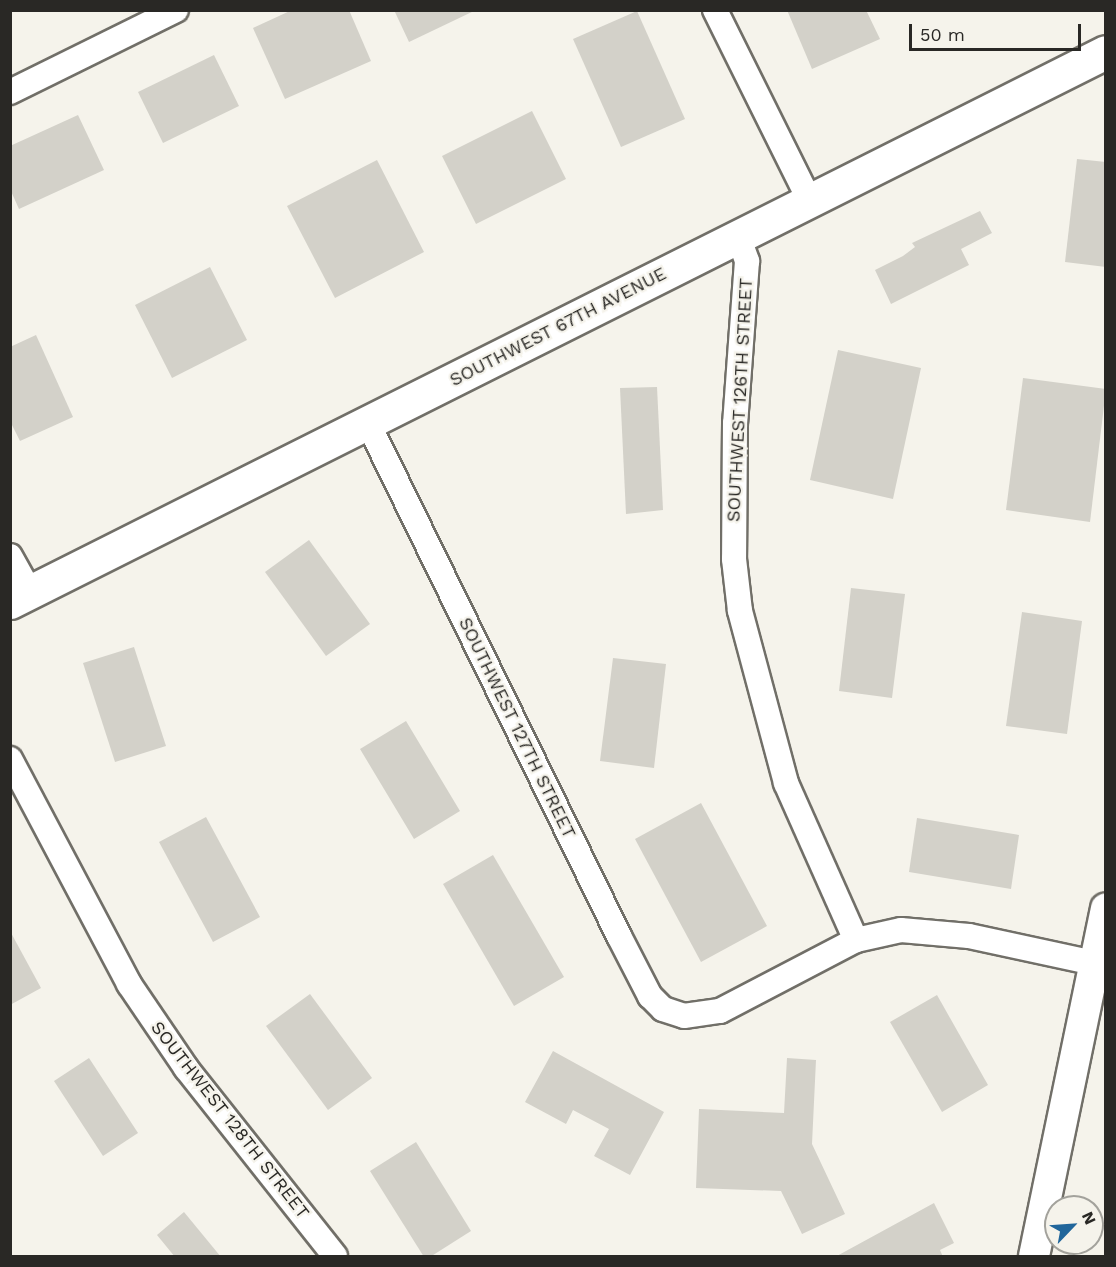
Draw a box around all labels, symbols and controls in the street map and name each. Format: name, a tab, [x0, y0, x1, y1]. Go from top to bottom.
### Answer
scale bar	[912, 12, 1084, 50]
text: 50 m	[920, 24, 965, 45]
street label: SOUTHWEST 67TH AVENUE	[446, 263, 670, 391]
street label: SOUTHWEST 126TH STREET	[723, 277, 757, 523]
street label: SOUTHWEST 127TH STREET	[454, 614, 580, 842]
street label: SOUTHWEST 128TH STREET	[146, 1017, 314, 1223]
north arrow	[1044, 1195, 1104, 1255]
text: N	[1078, 1209, 1100, 1227]

